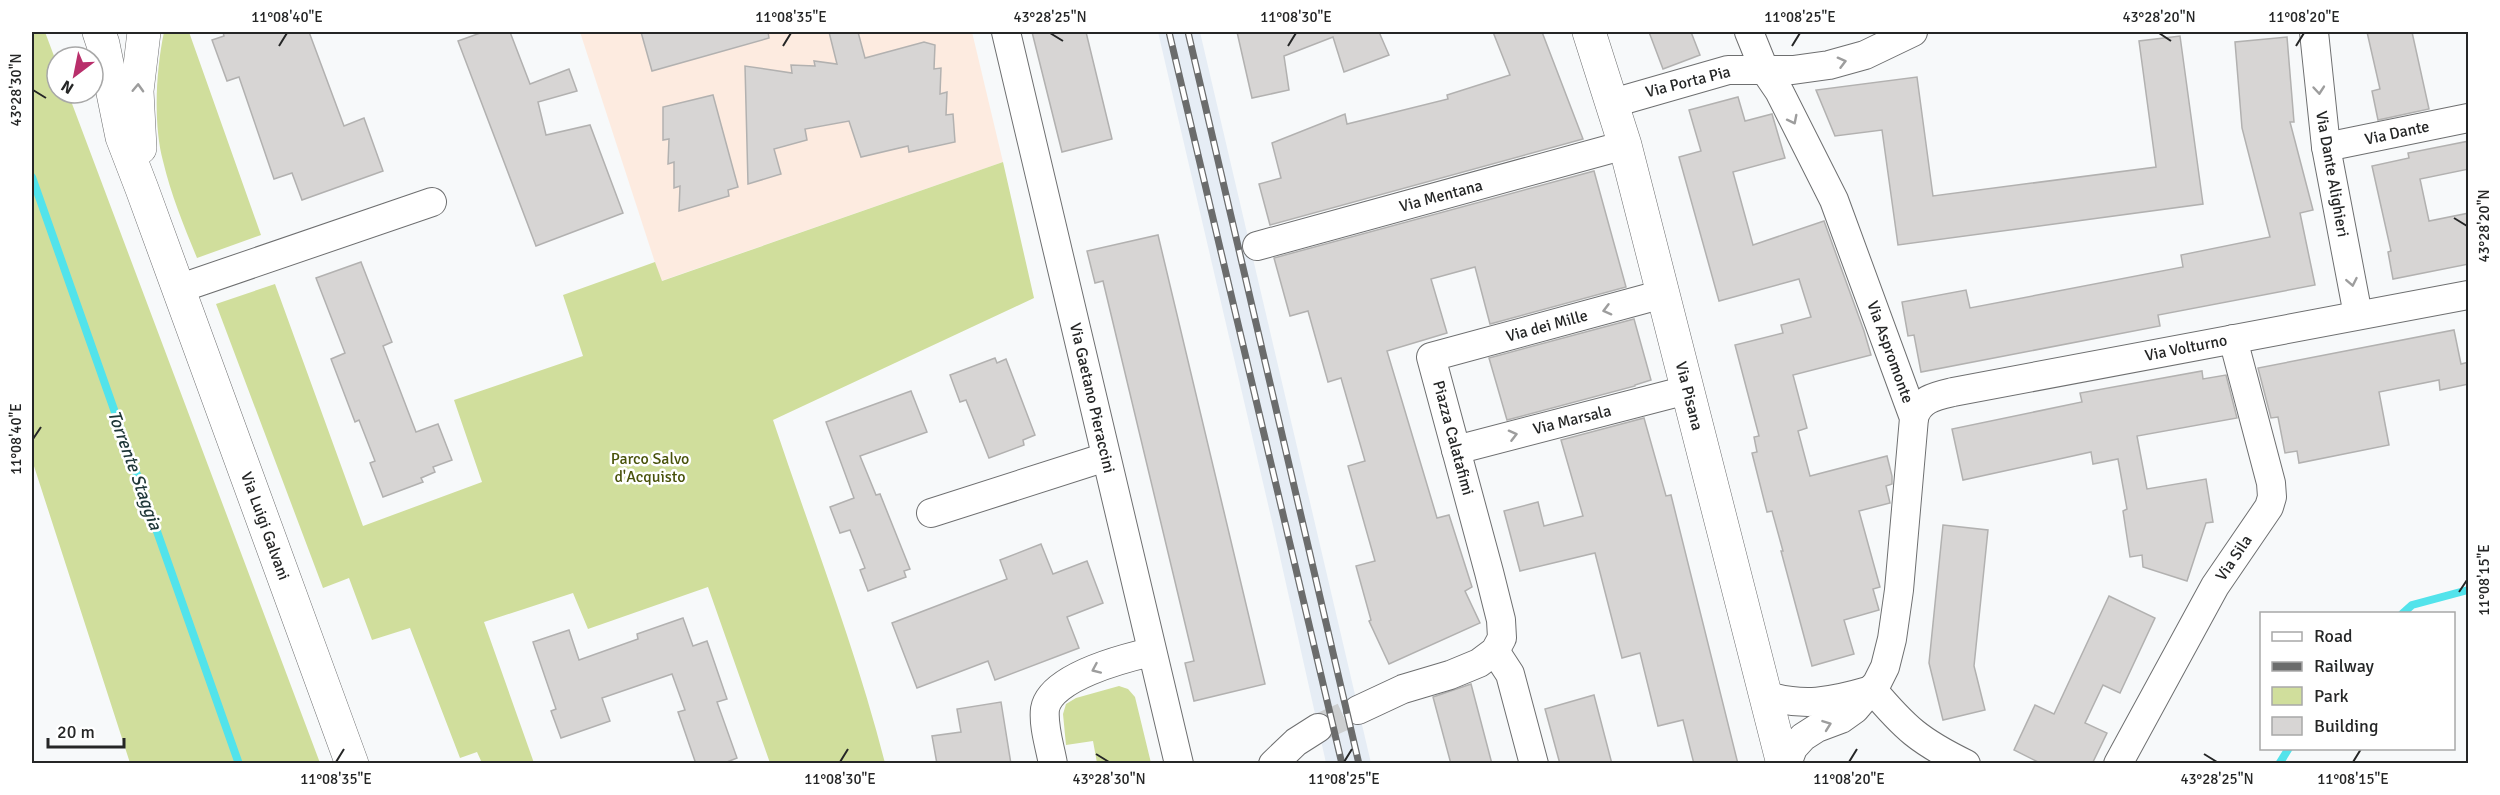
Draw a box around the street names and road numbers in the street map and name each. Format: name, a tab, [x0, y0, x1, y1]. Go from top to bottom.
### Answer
street label: Via Porta Pia	[1643, 62, 1733, 102]
street label: Via Dante Alighieri	[2311, 109, 2353, 239]
street label: Via Dante	[2363, 116, 2431, 150]
street label: Via Mentana	[1397, 175, 1485, 217]
street label: Via Aspromonte	[1862, 298, 1918, 406]
street label: Via dei Mille	[1504, 305, 1590, 347]
street label: Via Gaetano Pieraccini	[1065, 321, 1119, 475]
street label: Via Volturno	[2143, 330, 2229, 366]
street label: Via Pisana	[1671, 359, 1707, 433]
street label: Piazza Calatafimi	[1428, 378, 1478, 498]
street label: Via Marsala	[1531, 401, 1613, 439]
street label: Via Luigi Galvani	[236, 469, 294, 583]
street label: Via Sila	[2211, 531, 2257, 585]

